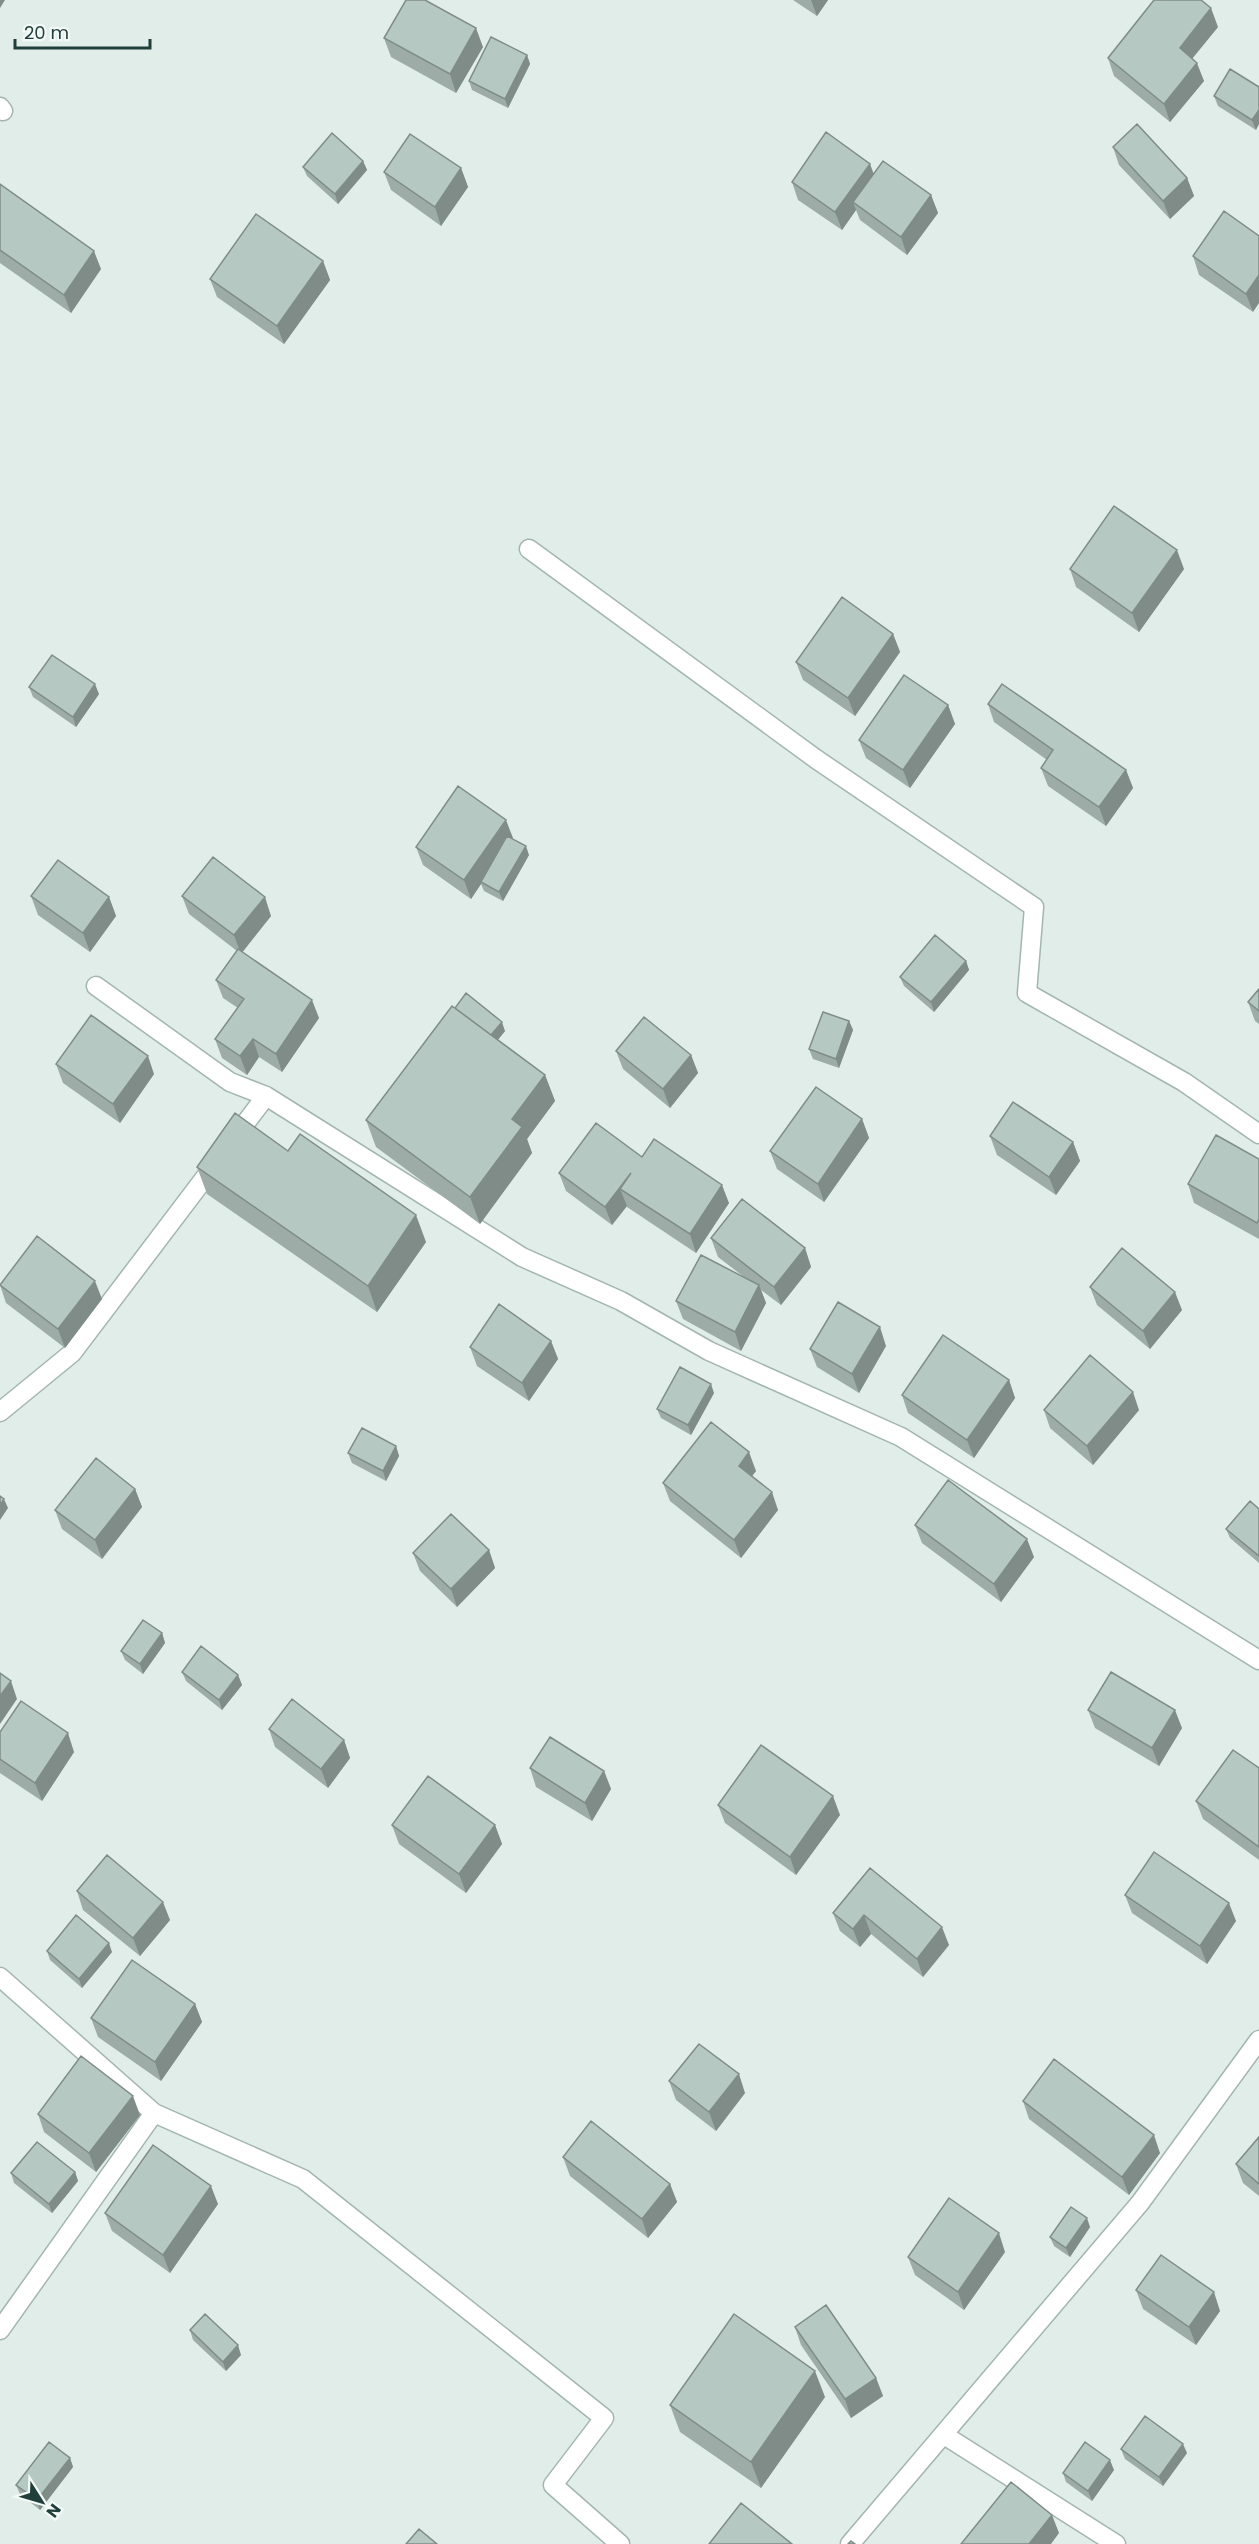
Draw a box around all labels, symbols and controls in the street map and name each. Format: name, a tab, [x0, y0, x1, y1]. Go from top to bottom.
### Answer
scale bar	[15, 12, 150, 50]
text: 20 m	[24, 20, 69, 45]
north arrow	[12, 2472, 72, 2532]
text: N	[41, 2499, 66, 2522]

